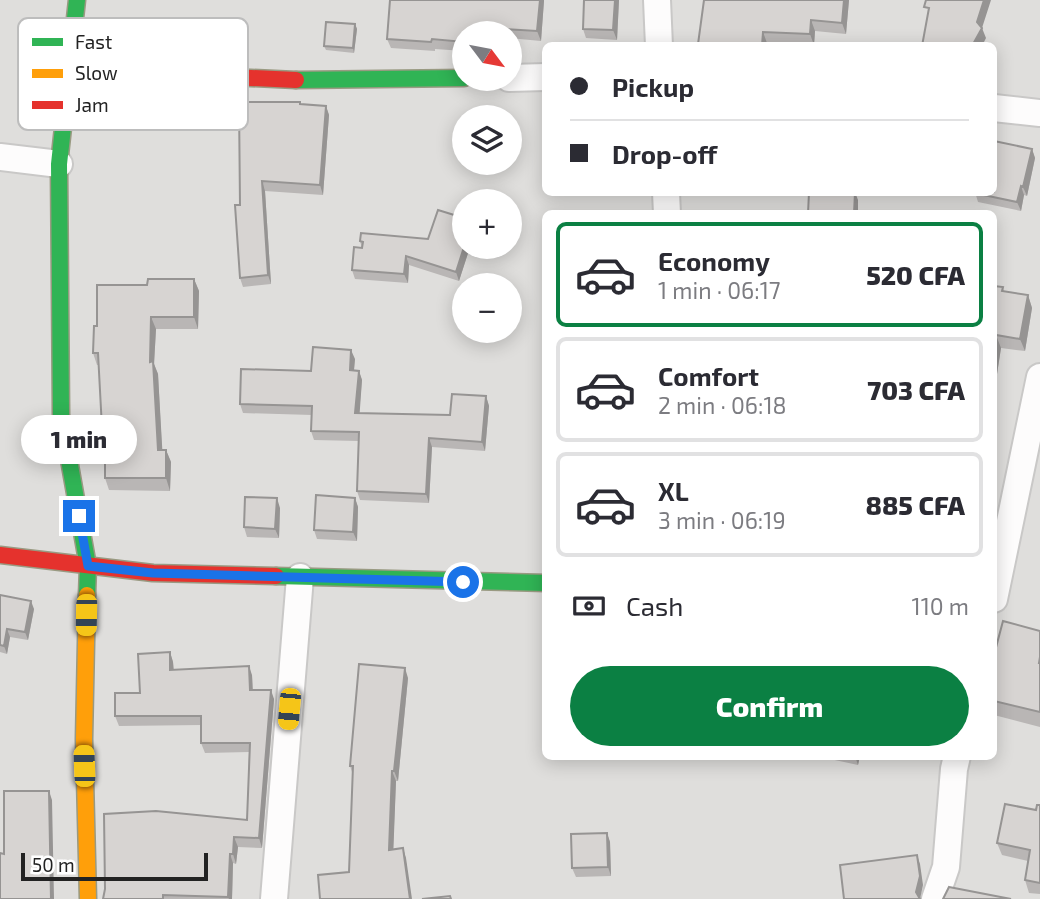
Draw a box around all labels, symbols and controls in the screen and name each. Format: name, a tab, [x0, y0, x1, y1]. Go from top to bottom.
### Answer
legend	[18, 18, 248, 130]
north arrow	[452, 21, 522, 91]
map controls	[452, 21, 522, 343]
text: Fast	[75, 30, 112, 53]
text: Slow	[75, 61, 118, 84]
text: Pickup	[612, 71, 694, 102]
text: Jam	[75, 93, 109, 116]
button: layers	[452, 105, 522, 175]
text: Drop-off	[612, 138, 717, 169]
button: +	[452, 189, 522, 259]
icon: car	[574, 243, 637, 306]
text: Economy	[658, 245, 770, 276]
text: 520 CFA	[866, 259, 965, 290]
button: −	[452, 273, 522, 343]
text: 1 min · 06:17	[658, 276, 781, 304]
icon: car	[574, 358, 637, 421]
text: Comfort	[658, 360, 759, 391]
text: 703 CFA	[867, 374, 965, 405]
text: 2 min · 06:18	[658, 391, 787, 419]
callout: 1 min	[21, 414, 137, 463]
text: 1 min	[51, 425, 107, 453]
icon: car	[574, 473, 637, 536]
text: XL	[658, 475, 689, 506]
text: 885 CFA	[865, 489, 965, 520]
route end	[63, 500, 95, 532]
text: 3 min · 06:19	[658, 506, 786, 534]
route start	[447, 566, 479, 598]
icon: cash	[570, 587, 608, 625]
text: Cash	[626, 590, 683, 621]
text: 110 m	[912, 592, 969, 620]
car	[76, 594, 97, 636]
button: Confirm	[570, 666, 969, 746]
car	[277, 687, 302, 731]
car	[73, 745, 96, 787]
scale bar	[21, 850, 208, 882]
text: 50 m	[32, 853, 75, 876]

